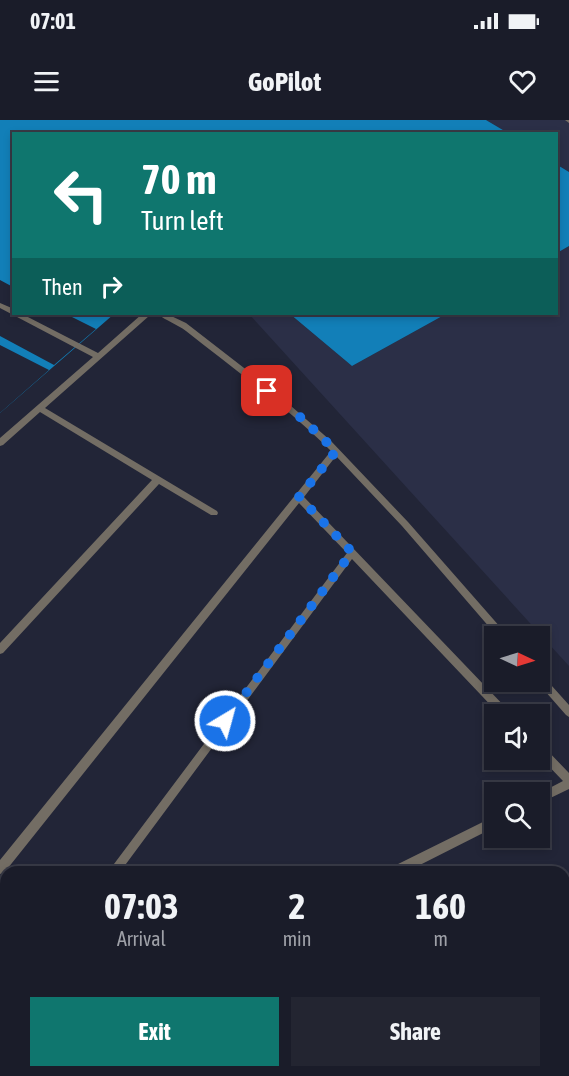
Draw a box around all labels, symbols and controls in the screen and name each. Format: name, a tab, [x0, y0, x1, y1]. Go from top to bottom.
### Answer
text: 07:01	[30, 8, 76, 34]
icon: menu	[30, 65, 63, 98]
icon: heart	[506, 65, 539, 98]
text: GoPilot	[248, 66, 321, 97]
text: 70 m	[141, 155, 216, 203]
icon: left	[42, 156, 120, 234]
text: Turn left	[141, 205, 224, 236]
icon: right	[95, 270, 128, 303]
text: Then	[42, 274, 83, 300]
pin	[241, 365, 292, 416]
icon: arrive	[250, 374, 283, 407]
north arrow	[484, 626, 550, 692]
map controls	[484, 626, 550, 848]
position arrow	[193, 689, 257, 753]
button: sound	[484, 704, 550, 770]
button: search	[484, 782, 550, 848]
text: 07:03	[104, 885, 179, 927]
text: 2	[289, 885, 305, 927]
text: 160	[415, 885, 466, 927]
text: Arrival	[117, 927, 166, 950]
text: min	[283, 927, 311, 950]
text: m	[433, 927, 448, 950]
button: Exit	[30, 997, 279, 1066]
button: Share	[291, 997, 540, 1066]

